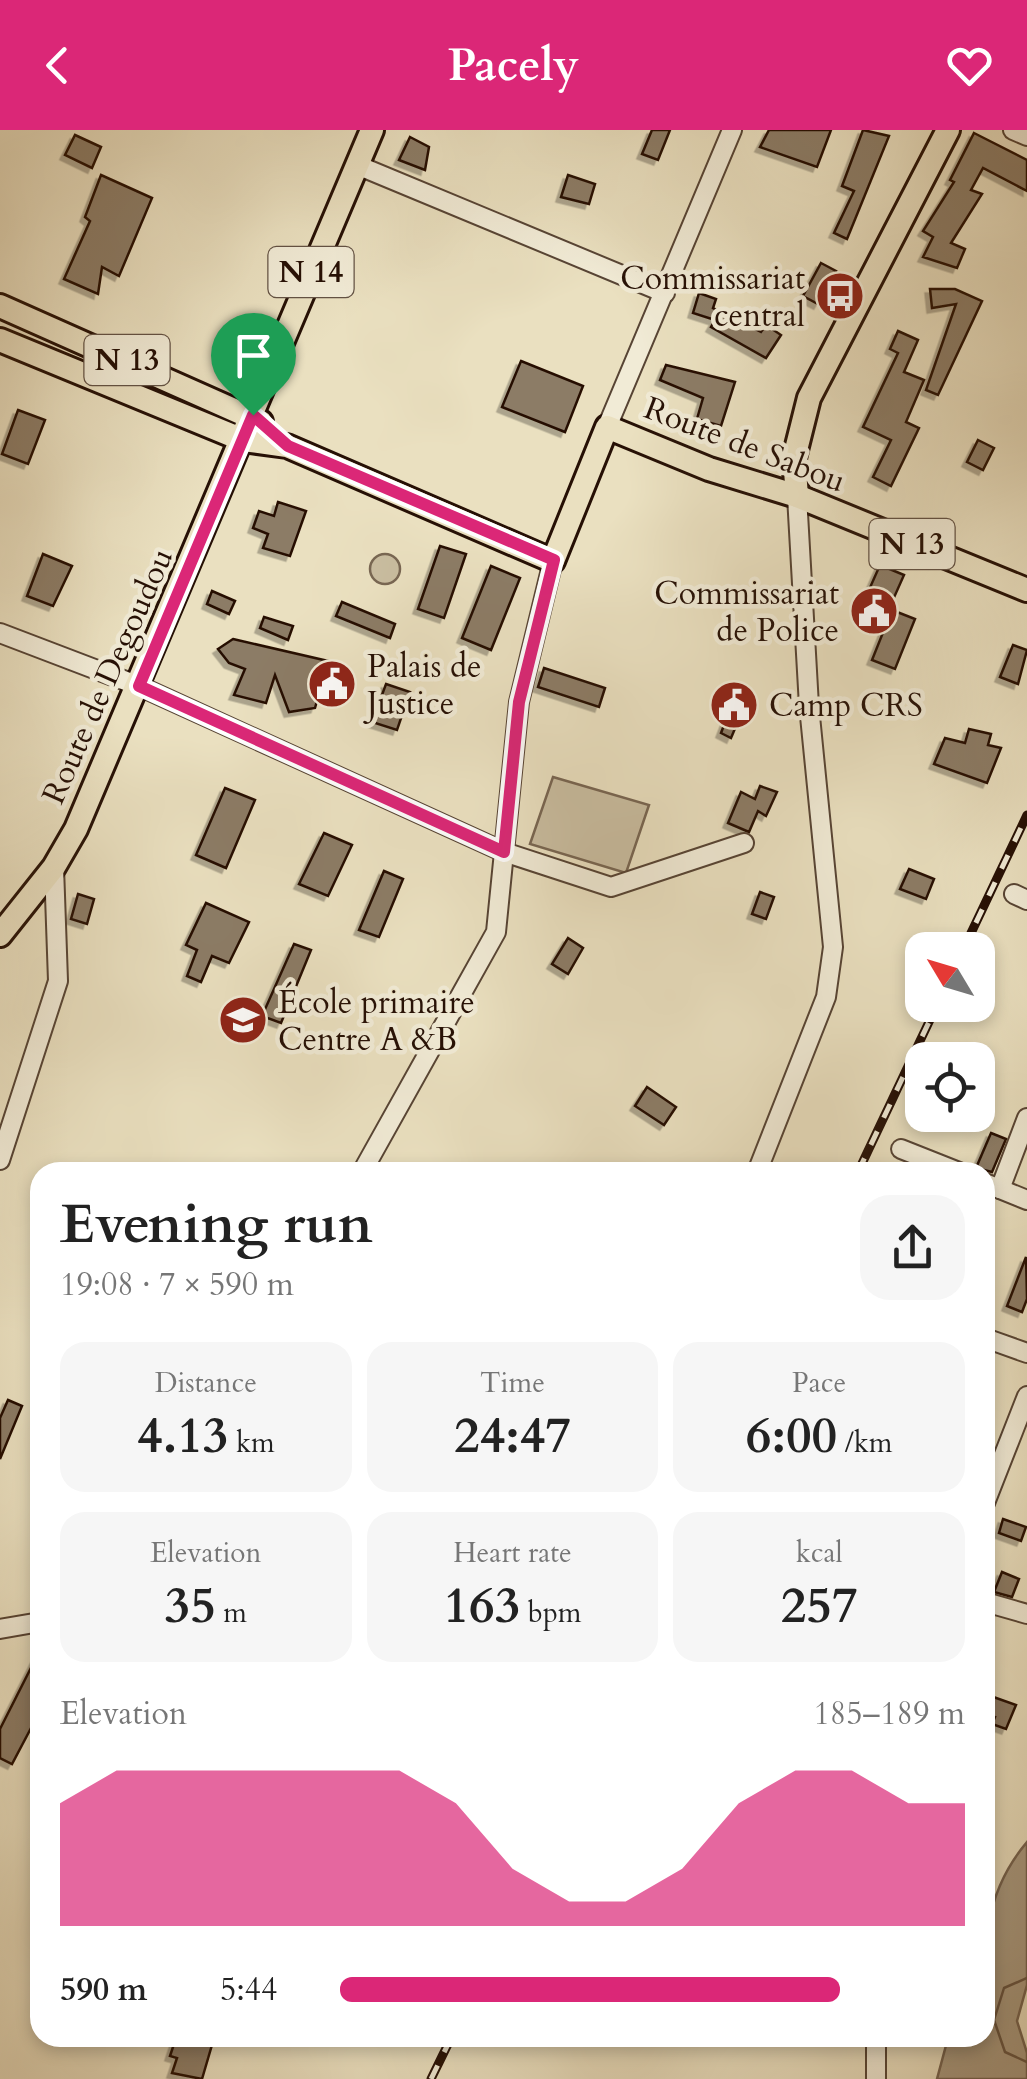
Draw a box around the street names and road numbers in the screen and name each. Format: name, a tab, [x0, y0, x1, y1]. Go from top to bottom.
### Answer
road number: N 14	[268, 247, 354, 297]
road number: N 13	[84, 335, 170, 385]
street label: Route de Sabou	[638, 386, 852, 504]
road number: N 13	[870, 519, 954, 569]
street label: Route de Degoudou	[32, 542, 184, 811]

